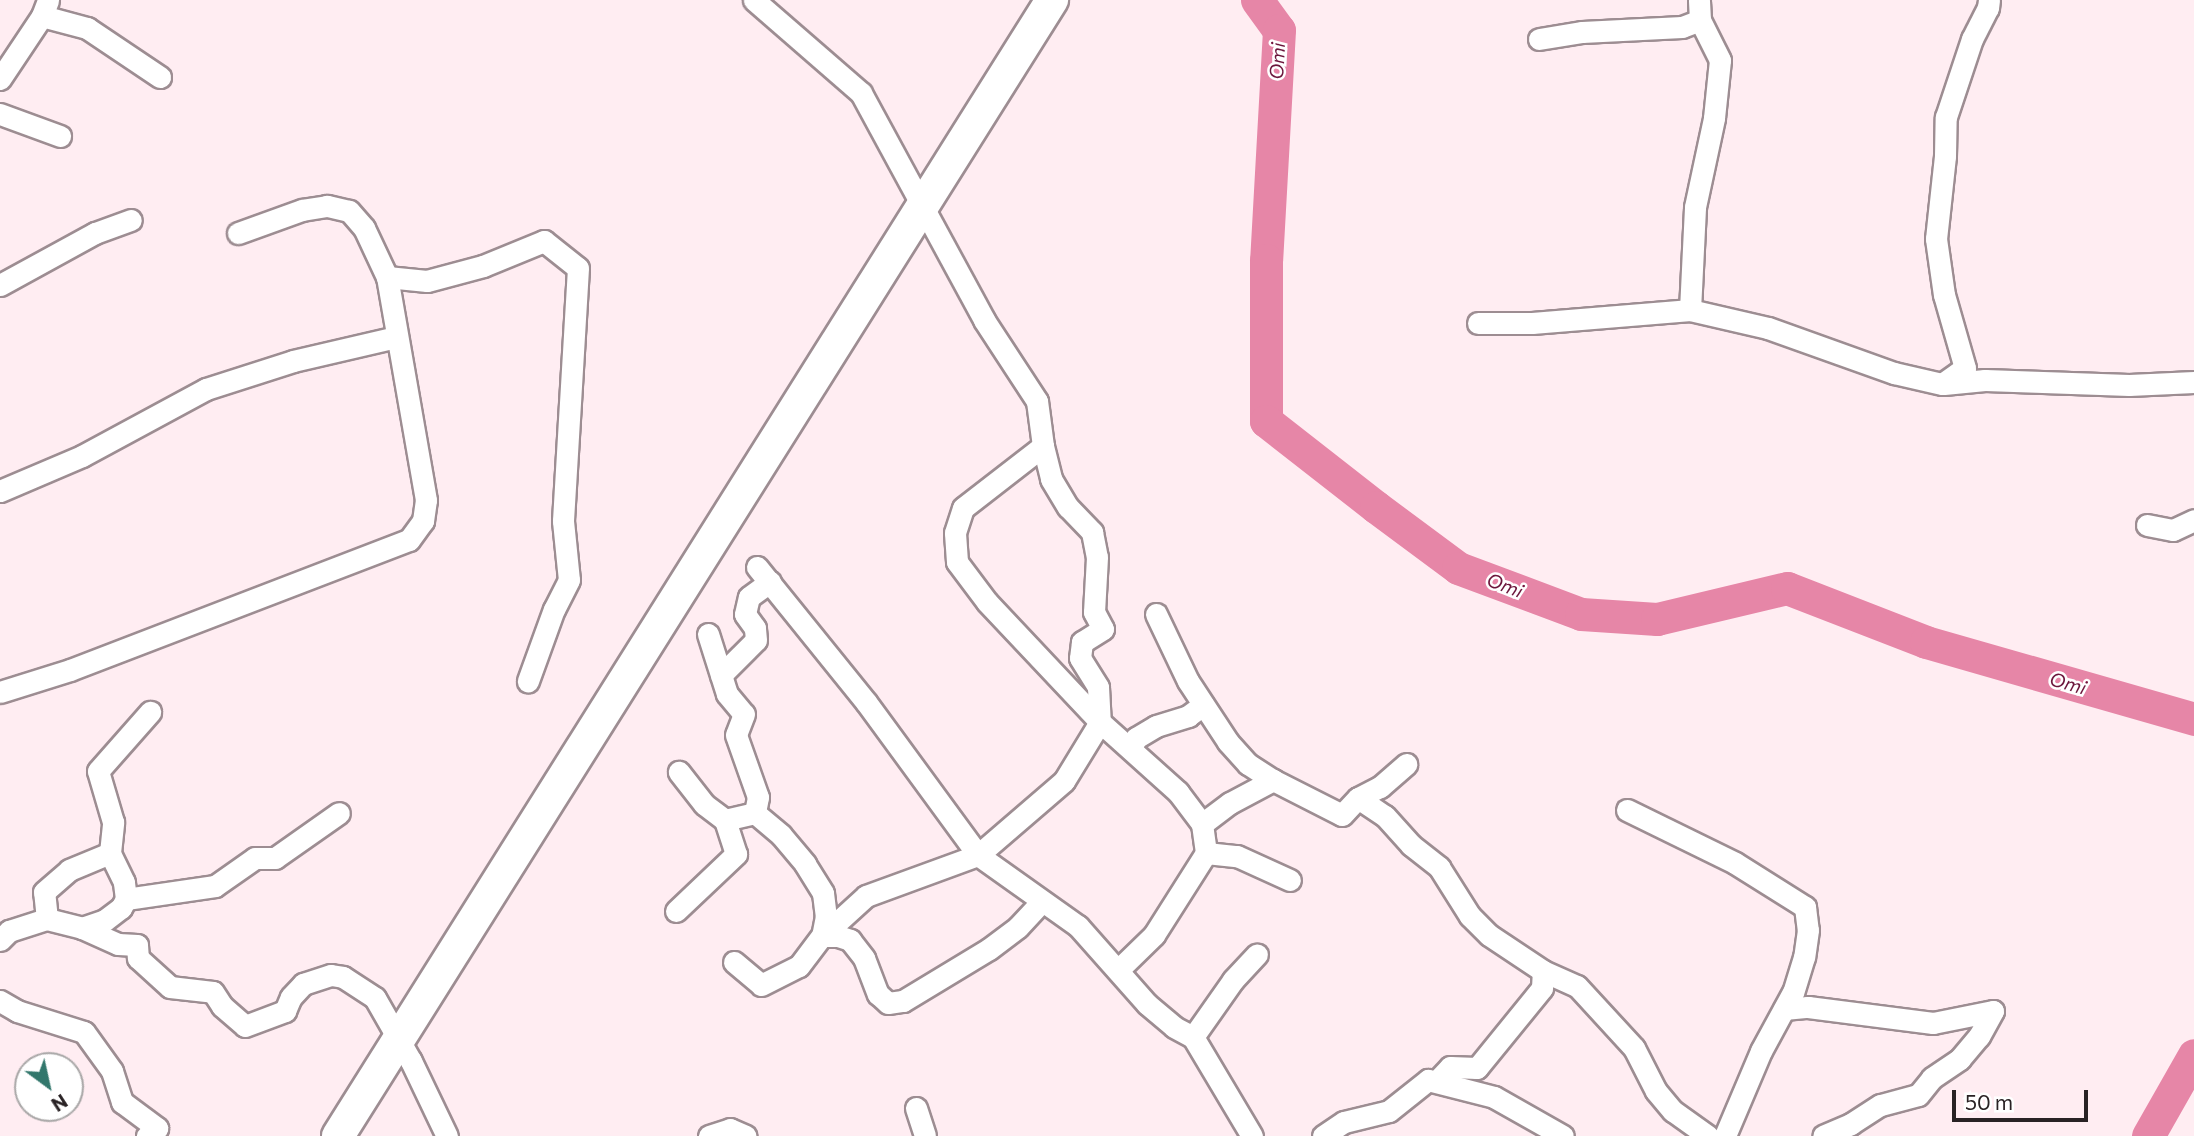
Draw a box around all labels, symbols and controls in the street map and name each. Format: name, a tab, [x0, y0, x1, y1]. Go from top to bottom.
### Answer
water label: Omi	[1265, 42, 1289, 80]
water label: Omi	[1484, 568, 1526, 602]
water label: Omi	[2047, 667, 2089, 699]
north arrow	[14, 1052, 84, 1122]
scale bar	[1956, 1076, 2092, 1120]
text: 50 m	[1965, 1089, 2013, 1114]
text: N	[47, 1090, 72, 1117]

